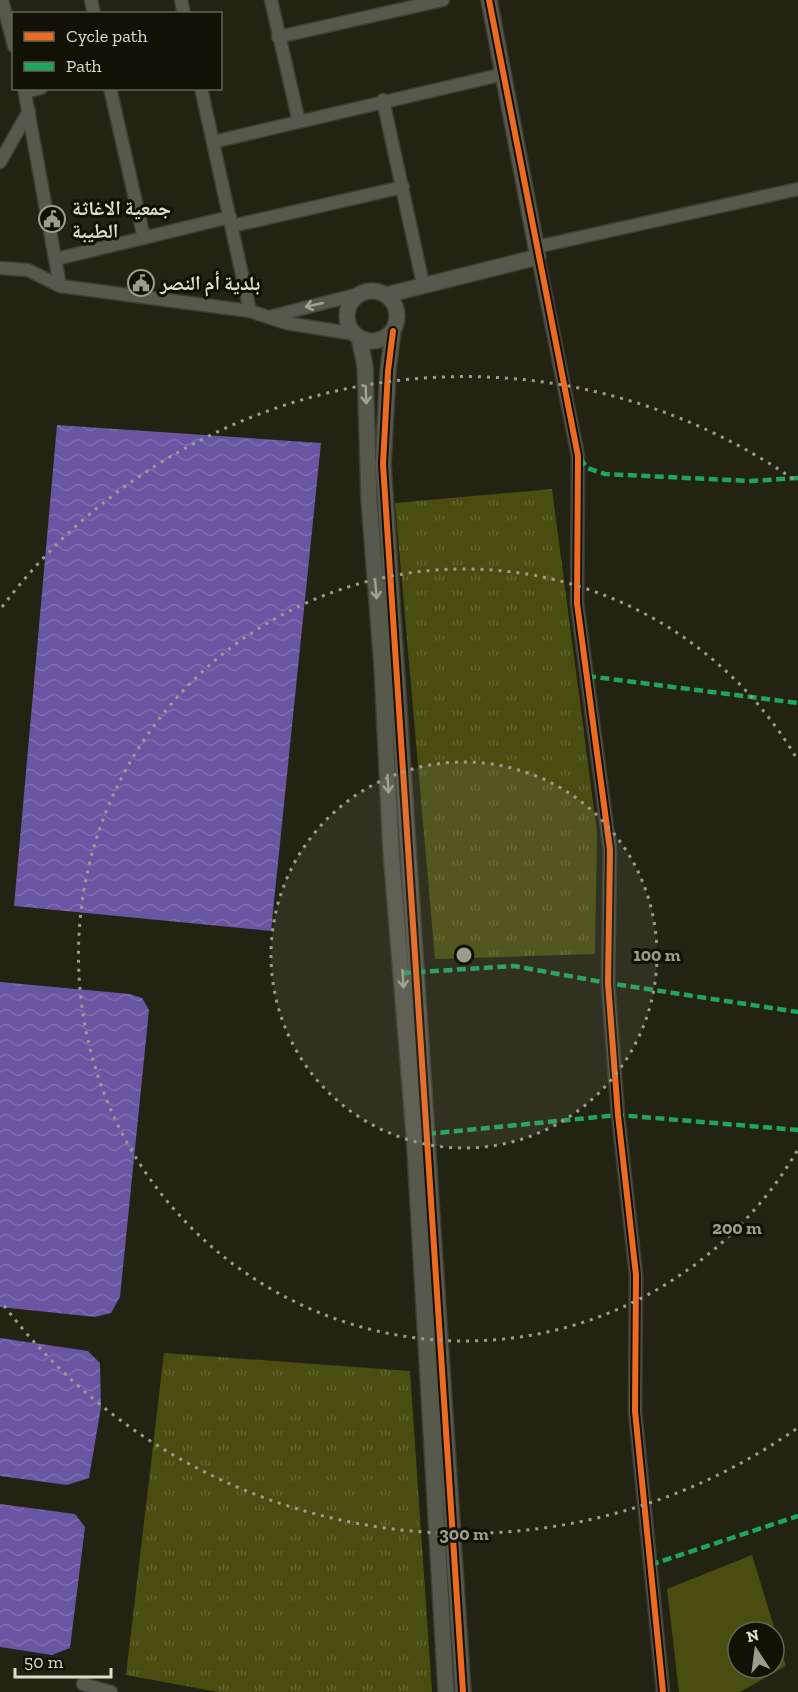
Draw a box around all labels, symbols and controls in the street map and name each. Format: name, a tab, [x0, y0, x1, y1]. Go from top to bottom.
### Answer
legend	[12, 12, 222, 90]
text: Cycle path	[66, 25, 148, 47]
text: Path	[66, 55, 102, 77]
place label: جمعية الاغاثة الطيبة	[72, 196, 171, 243]
public building icon: جمعية الاغاثة الطيبة	[37, 204, 67, 234]
public building icon: بلدية أم النصر	[126, 268, 156, 298]
place label: بلدية أم النصر	[159, 270, 260, 297]
one-way arrow	[305, 300, 324, 311]
one-way arrow	[360, 385, 371, 405]
one-way arrow	[371, 579, 382, 599]
one-way arrow	[383, 774, 394, 794]
text: 100 m	[633, 944, 681, 966]
centre of rings	[454, 945, 474, 965]
one-way arrow	[398, 968, 409, 988]
text: 200 m	[712, 1217, 762, 1239]
text: 300 m	[439, 1523, 489, 1545]
north arrow	[726, 1620, 786, 1680]
text: N	[745, 1625, 761, 1646]
scale bar	[15, 1641, 111, 1679]
text: 50 m	[24, 1651, 64, 1673]

